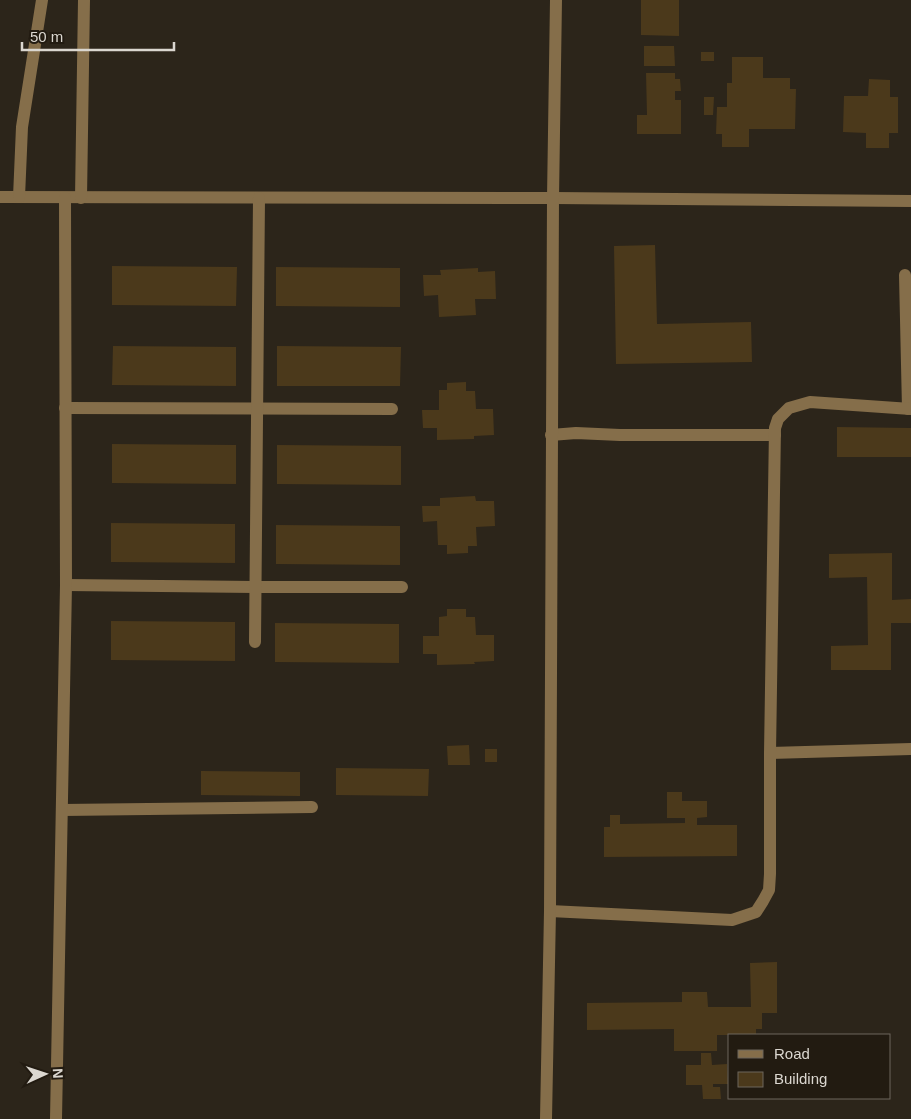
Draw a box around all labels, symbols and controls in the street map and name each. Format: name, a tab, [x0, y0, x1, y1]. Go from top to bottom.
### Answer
scale bar	[22, 20, 175, 52]
text: 50 m	[30, 28, 63, 45]
legend	[728, 1034, 891, 1099]
text: Road	[774, 1045, 810, 1062]
north arrow	[20, 1049, 70, 1099]
text: N	[50, 1068, 66, 1079]
text: Building	[774, 1070, 827, 1087]

